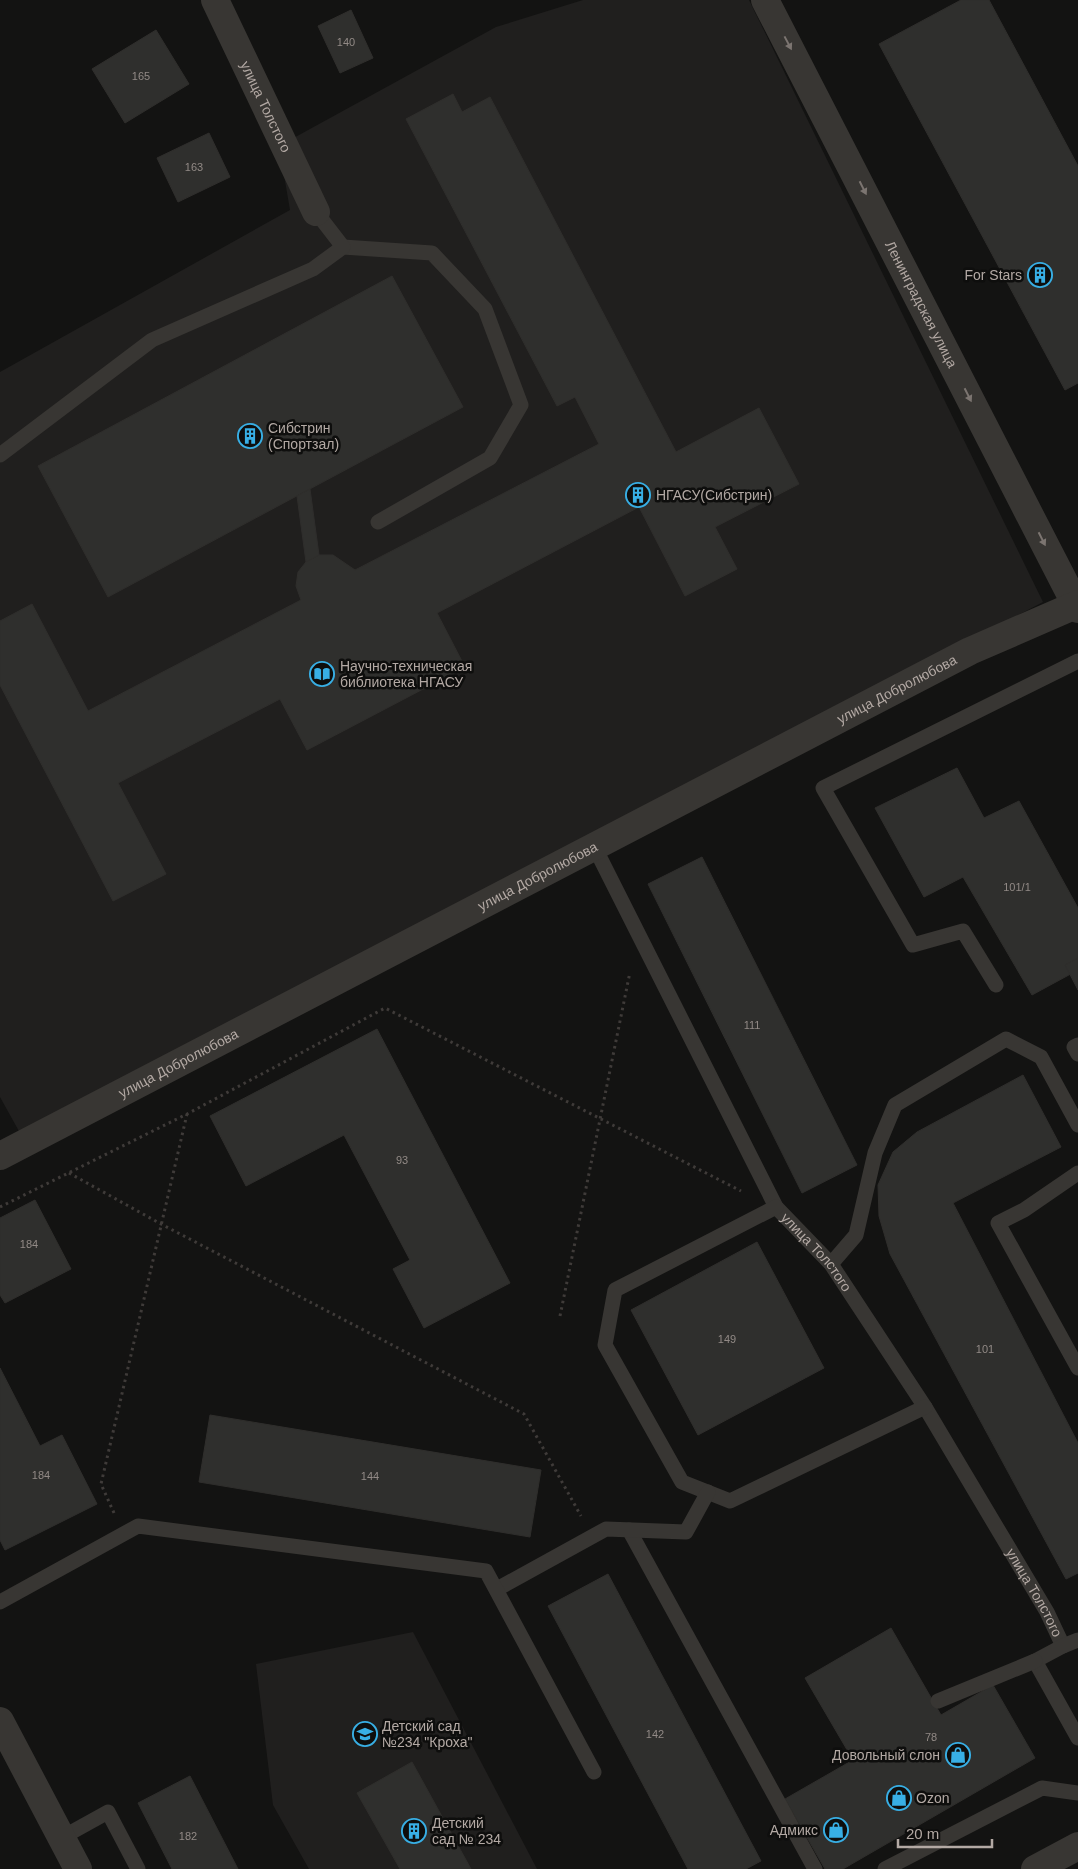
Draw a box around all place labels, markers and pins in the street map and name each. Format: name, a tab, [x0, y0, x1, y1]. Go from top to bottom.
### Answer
building icon: For Stars	[1027, 262, 1053, 288]
place label: For Stars	[964, 267, 1022, 283]
place label: Сибстрин (Спортзал)	[268, 420, 339, 452]
building icon: Сибстрин (Спортзал)	[237, 423, 263, 449]
building icon: НГАСУ(Сибстрин)	[625, 482, 651, 508]
place label: НГАСУ(Сибстрин)	[656, 487, 772, 503]
place label: Научно-техническая библиотека НГАСУ	[340, 658, 472, 690]
library icon: Научно-техническая библиотека НГАСУ	[309, 661, 335, 687]
place label: Детский сад №234 "Кроха"	[382, 1718, 472, 1750]
school or university icon: Детский сад №234 "Кроха"	[352, 1721, 378, 1747]
shop icon: Довольный слон	[945, 1742, 971, 1768]
place label: Довольный слон	[832, 1747, 940, 1763]
shop icon: Ozon	[886, 1785, 912, 1811]
place label: Ozon	[916, 1790, 949, 1806]
place label: Детский сад № 234	[432, 1815, 501, 1847]
shop icon: Адмикс	[823, 1817, 849, 1843]
building icon: Детский сад № 234	[401, 1818, 427, 1844]
place label: Адмикс	[770, 1822, 818, 1838]

